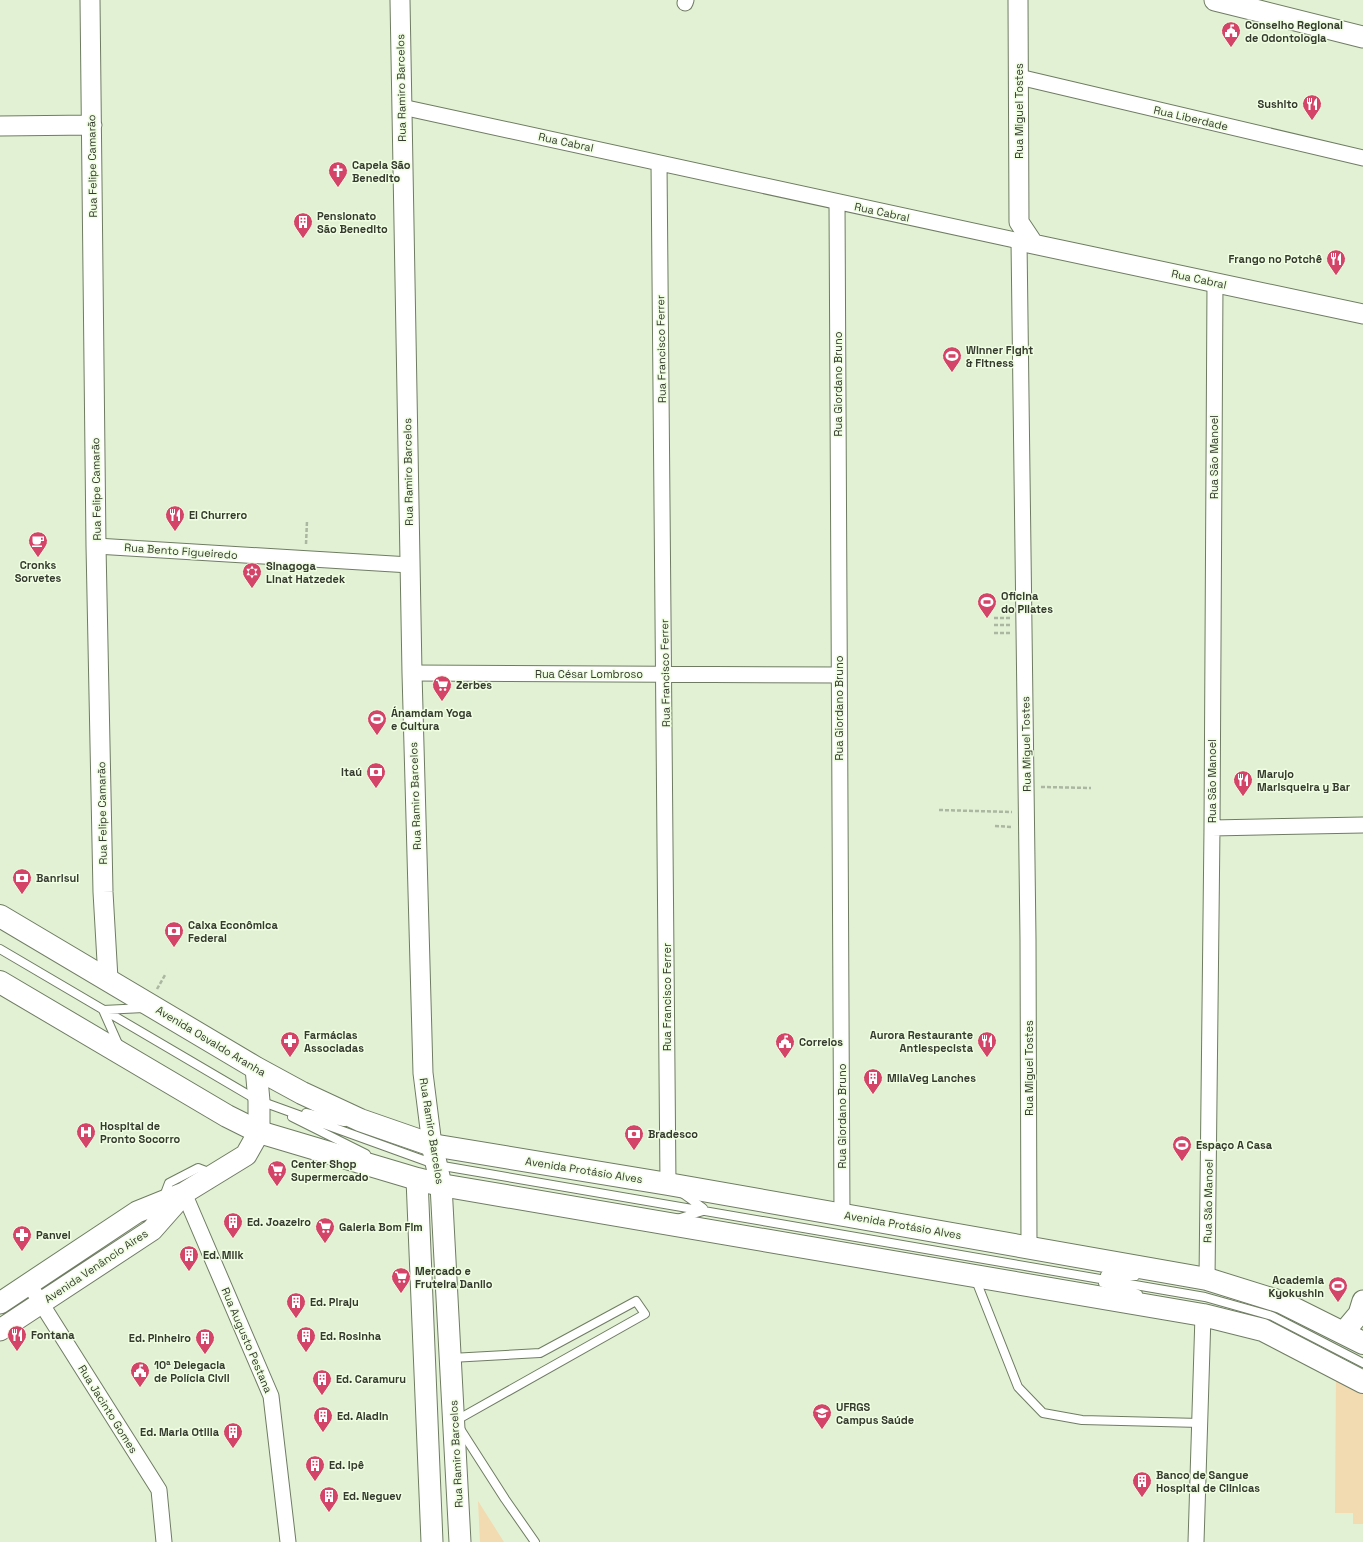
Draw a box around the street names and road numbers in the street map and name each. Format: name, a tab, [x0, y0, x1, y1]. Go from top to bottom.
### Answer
street label: Rua Ramiro Barcelos	[393, 34, 409, 142]
street label: Rua Miguel Tostes	[1012, 63, 1026, 159]
street label: Rua Liberdade	[1152, 103, 1230, 133]
street label: Rua Felipe Camarão	[84, 114, 100, 218]
street label: Rua Cabral	[537, 129, 595, 155]
street label: Rua Cabral	[853, 199, 911, 225]
street label: Rua Cabral	[1170, 266, 1228, 292]
street label: Rua Francisco Ferrer	[653, 295, 669, 403]
street label: Rua Giordano Bruno	[831, 331, 845, 437]
street label: Rua São Manoel	[1207, 415, 1221, 499]
street label: Rua Ramiro Barcelos	[400, 418, 416, 526]
street label: Rua Felipe Camarão	[88, 437, 104, 541]
street label: Rua Bento Figueiredo	[124, 540, 238, 562]
street label: Rua Francisco Ferrer	[657, 619, 673, 727]
street label: Rua Giordano Bruno	[832, 655, 846, 761]
street label: Rua César Lombroso	[535, 667, 643, 681]
street label: Rua Miguel Tostes	[1018, 696, 1034, 792]
street label: Rua São Manoel	[1205, 739, 1219, 823]
street label: Rua Ramiro Barcelos	[406, 742, 424, 850]
street label: Rua Felipe Camarão	[94, 761, 110, 865]
street label: Rua Francisco Ferrer	[660, 943, 674, 1051]
street label: Avenida Osvaldo Aranha	[153, 1003, 269, 1080]
street label: Rua Miguel Tostes	[1022, 1020, 1036, 1116]
street label: Rua Giordano Bruno	[835, 1063, 849, 1169]
street label: Rua Ramiro Barcelos	[417, 1077, 447, 1186]
street label: Avenida Protásio Alves	[524, 1154, 644, 1186]
street label: Rua São Manoel	[1200, 1159, 1216, 1243]
street label: Avenida Protásio Alves	[843, 1208, 963, 1242]
street label: Avenida Venâncio Aires	[42, 1226, 151, 1306]
street label: Rua Augusto Pestana	[218, 1285, 276, 1396]
street label: Rua Jacinto Gomes	[75, 1362, 141, 1456]
street label: Rua Ramiro Barcelos	[446, 1400, 466, 1508]

